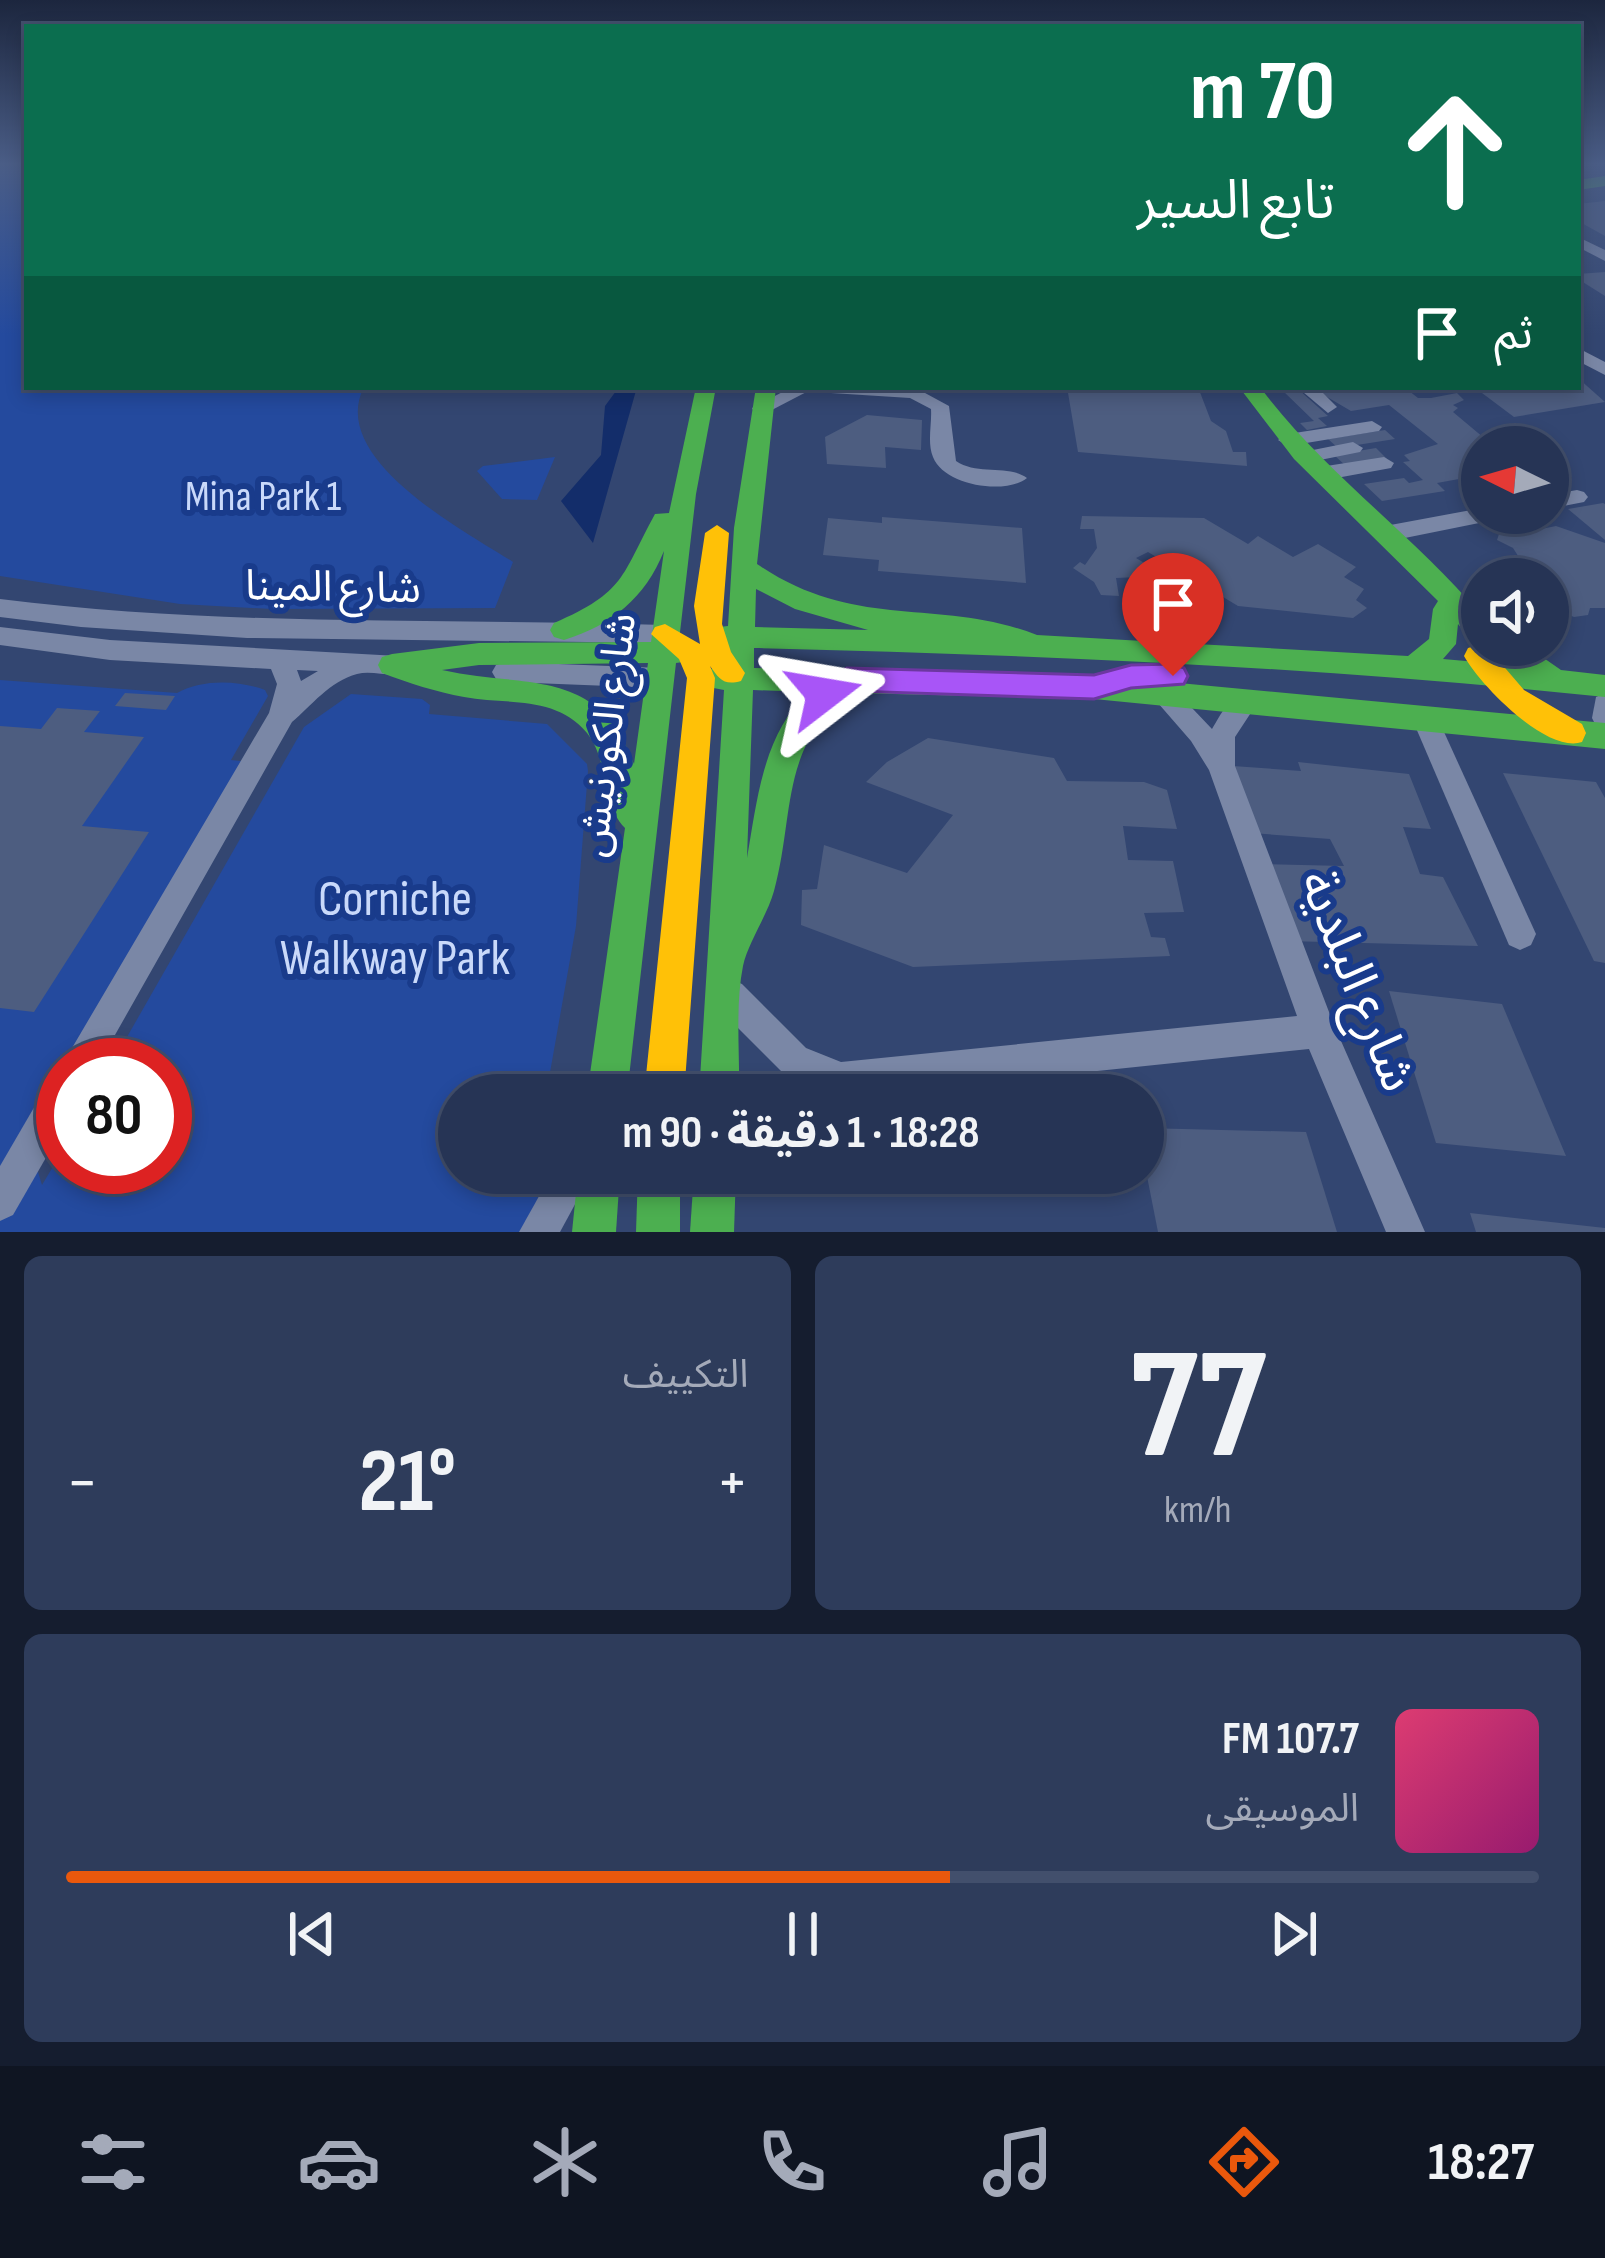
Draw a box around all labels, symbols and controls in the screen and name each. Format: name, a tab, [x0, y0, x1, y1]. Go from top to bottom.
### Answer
text: 70 m	[1190, 42, 1335, 143]
icon: ahead	[1377, 72, 1533, 228]
text: تابع السير	[1137, 169, 1335, 234]
icon: arrive	[1404, 300, 1470, 366]
text: ثم	[1494, 307, 1533, 362]
north arrow	[1461, 426, 1569, 534]
map controls	[1461, 426, 1569, 666]
park label: Mina Park 1	[185, 472, 341, 523]
pin	[1122, 553, 1224, 676]
button: sound	[1461, 558, 1569, 666]
street label: شارع المينا	[244, 561, 421, 619]
icon: arrive	[1140, 571, 1206, 637]
street label: شارع الكورنيش	[568, 610, 652, 860]
position arrow	[761, 631, 887, 757]
street label: شارع البلدية	[1280, 862, 1429, 1102]
park label: Corniche Walkway Park	[280, 869, 510, 989]
speed limit sign: 80	[36, 1038, 192, 1194]
text: 18:28 · 1 دقيقة · 90 m	[623, 1106, 980, 1161]
text: 77	[1129, 1315, 1266, 1502]
text: التكييف	[623, 1352, 749, 1399]
text: 21°	[358, 1429, 456, 1537]
text: −	[66, 1444, 98, 1523]
text: +	[716, 1444, 749, 1523]
text: km/h	[1164, 1487, 1231, 1534]
text: 107.7 FM	[1222, 1712, 1359, 1767]
text: الموسيقى	[1205, 1786, 1359, 1833]
icon: previous	[279, 1901, 345, 1967]
icon: pause	[770, 1901, 836, 1967]
icon: next	[1261, 1901, 1327, 1967]
icon: filters	[71, 2120, 155, 2204]
icon: car	[297, 2120, 381, 2204]
icon: climate	[523, 2120, 607, 2204]
icon: phone	[750, 2120, 834, 2204]
icon: music	[976, 2120, 1060, 2204]
icon: directions	[1202, 2120, 1286, 2204]
text: 18:27	[1428, 2130, 1534, 2195]

